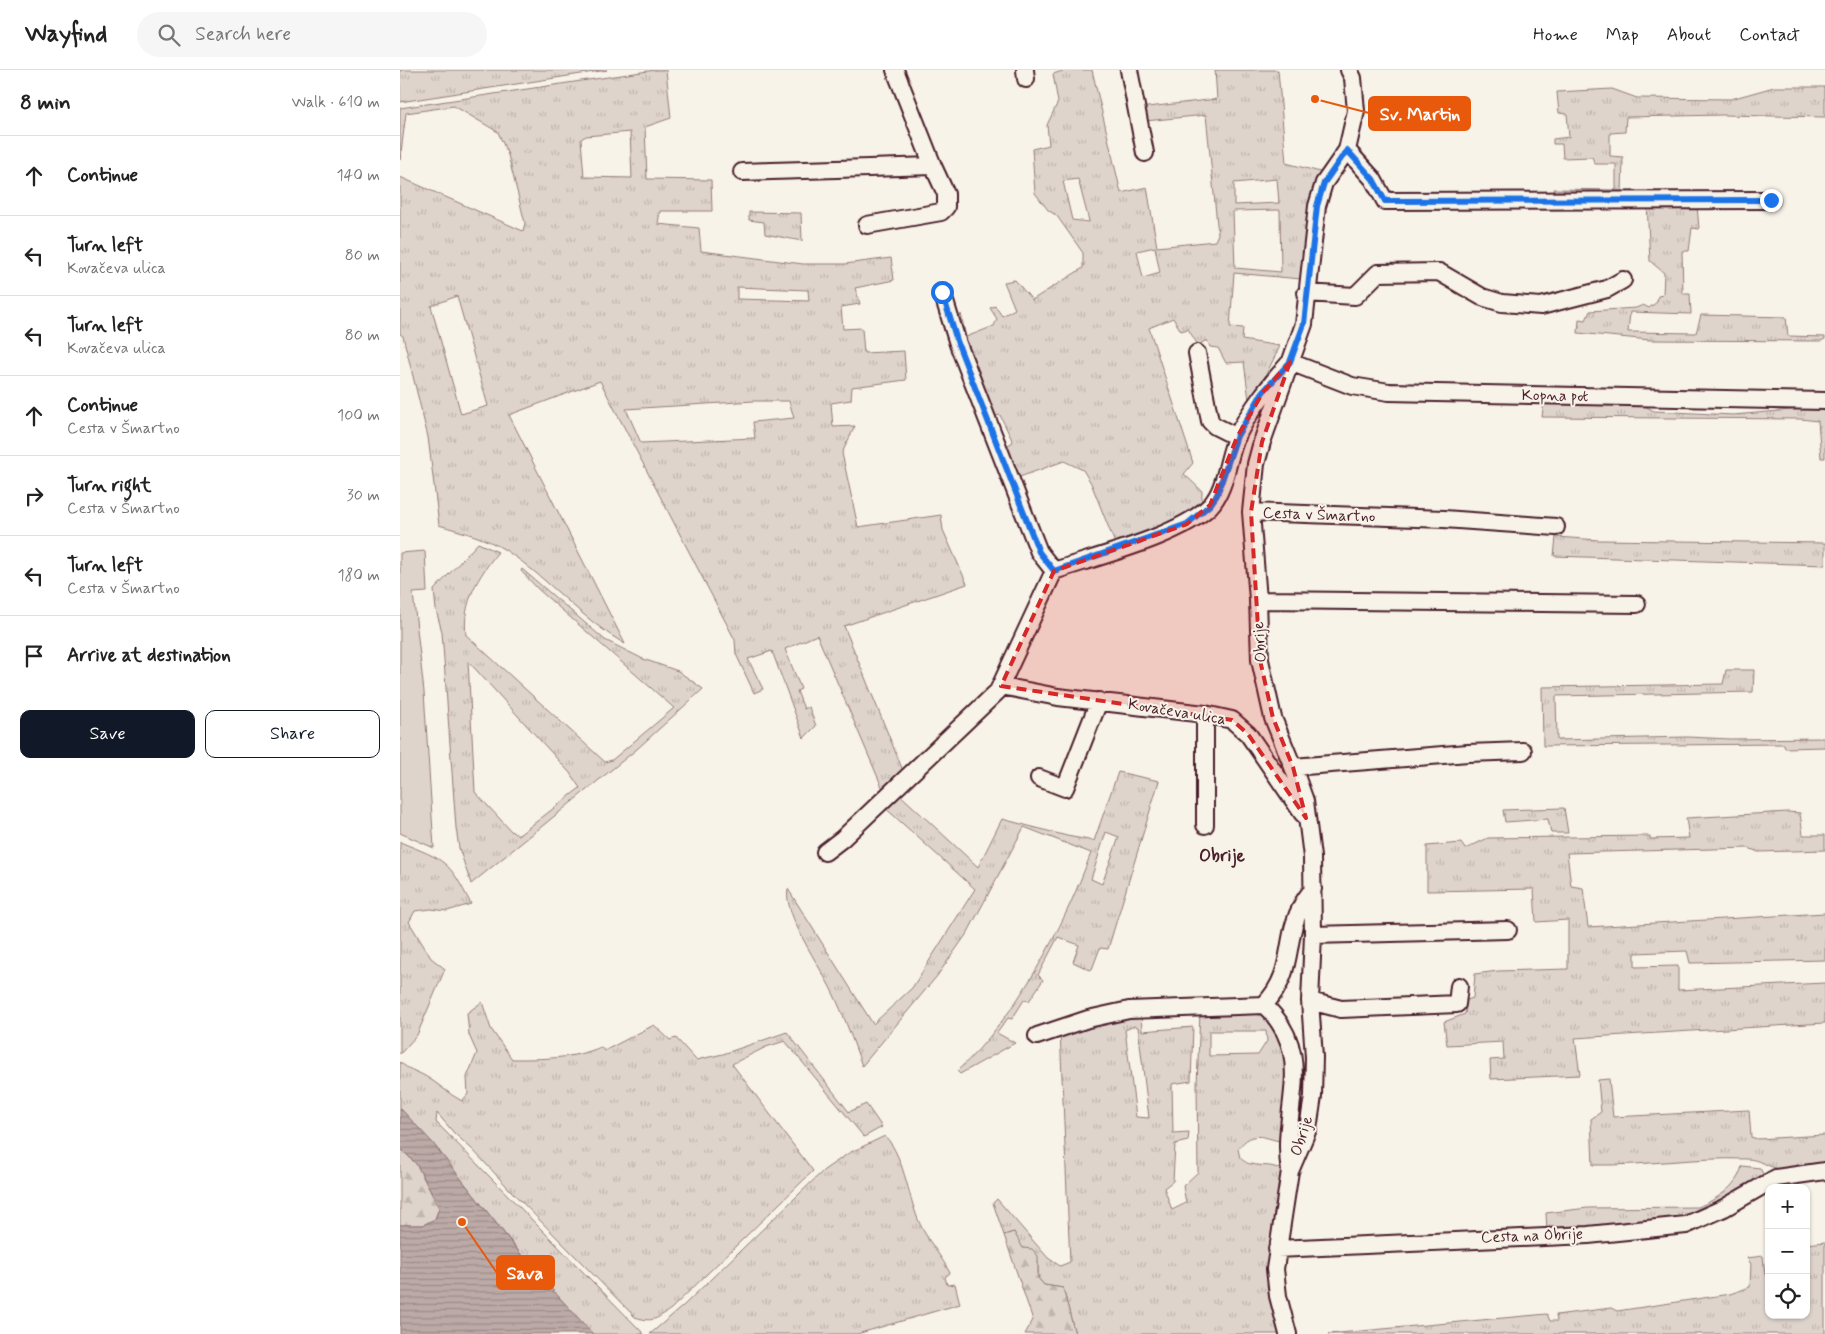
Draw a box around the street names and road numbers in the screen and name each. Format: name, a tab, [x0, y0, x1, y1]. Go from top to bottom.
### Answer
street label: Kopna pot	[1521, 385, 1589, 407]
street label: Cesta v Šmartno	[1262, 503, 1376, 527]
street label: Obrije	[1248, 620, 1272, 663]
street label: Kovačeva ulica	[1127, 694, 1227, 730]
street label: Obrije	[1286, 1113, 1318, 1159]
street label: Cesta na Obrije	[1480, 1224, 1584, 1248]

